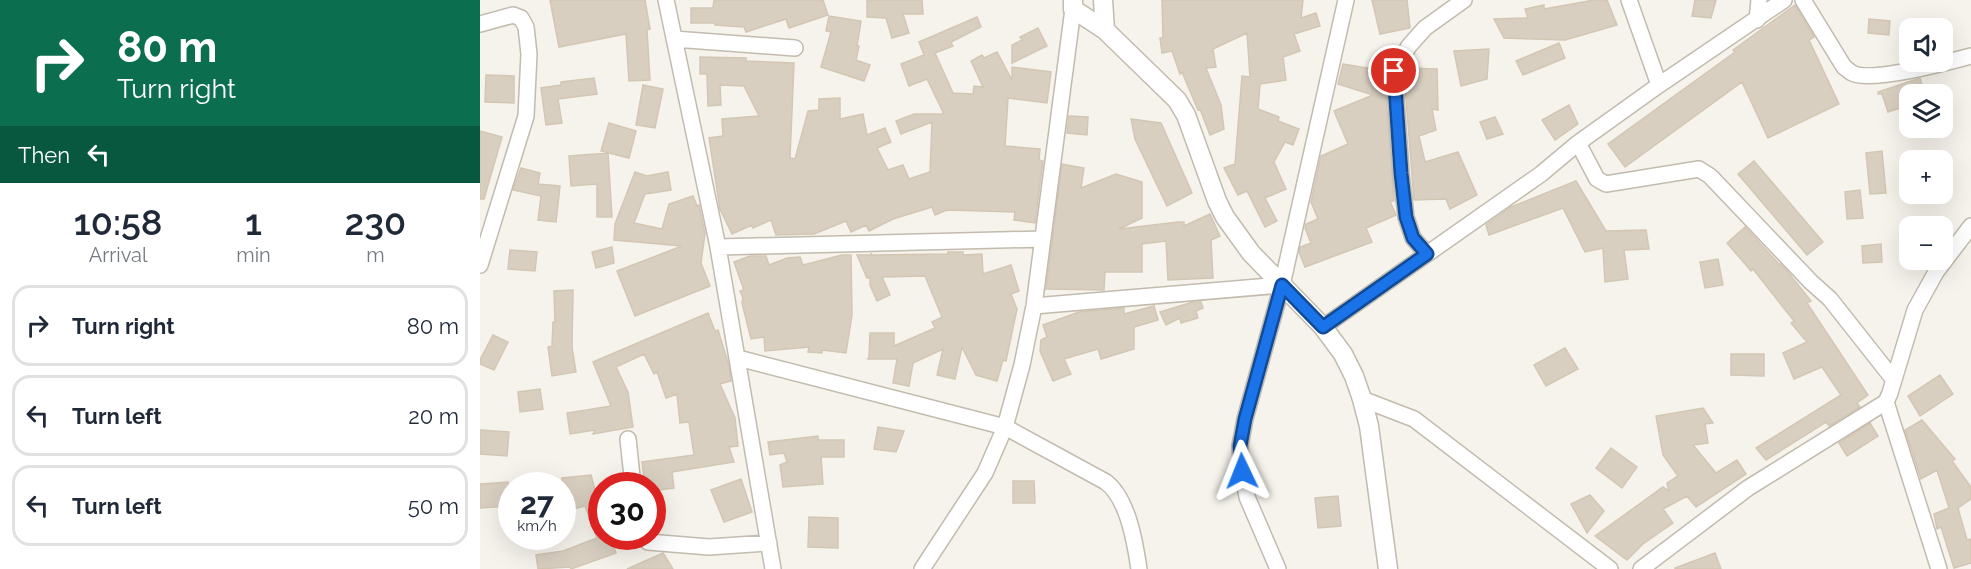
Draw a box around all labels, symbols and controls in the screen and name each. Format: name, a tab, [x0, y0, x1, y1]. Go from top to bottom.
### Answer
map controls	[1899, 18, 1953, 270]
button: sound	[1899, 18, 1953, 72]
text: 80 m	[117, 23, 217, 72]
icon: right	[18, 24, 96, 102]
pin	[1368, 45, 1419, 96]
icon: arrive	[1377, 54, 1410, 87]
text: Turn right	[117, 73, 236, 104]
button: layers	[1899, 84, 1953, 138]
icon: left	[82, 138, 115, 171]
text: Then	[18, 142, 70, 168]
button: +	[1899, 150, 1953, 204]
text: 10:58	[74, 201, 162, 243]
text: 1	[245, 201, 262, 243]
text: 230	[345, 201, 406, 243]
button: −	[1899, 216, 1953, 270]
text: Arrival	[89, 243, 147, 267]
text: min	[236, 243, 271, 267]
text: m	[366, 243, 385, 267]
icon: right	[21, 309, 54, 342]
text: Turn right	[72, 313, 175, 339]
text: 80 m	[407, 313, 459, 339]
icon: left	[21, 399, 54, 432]
text: Turn left	[72, 403, 162, 429]
text: 20 m	[408, 403, 459, 429]
position arrow	[1210, 439, 1274, 503]
speed limit sign: 30	[588, 472, 666, 550]
text: 27	[520, 486, 554, 521]
icon: left	[21, 489, 54, 522]
text: Turn left	[72, 493, 162, 519]
text: 50 m	[408, 493, 459, 519]
text: km/h	[517, 517, 557, 535]

